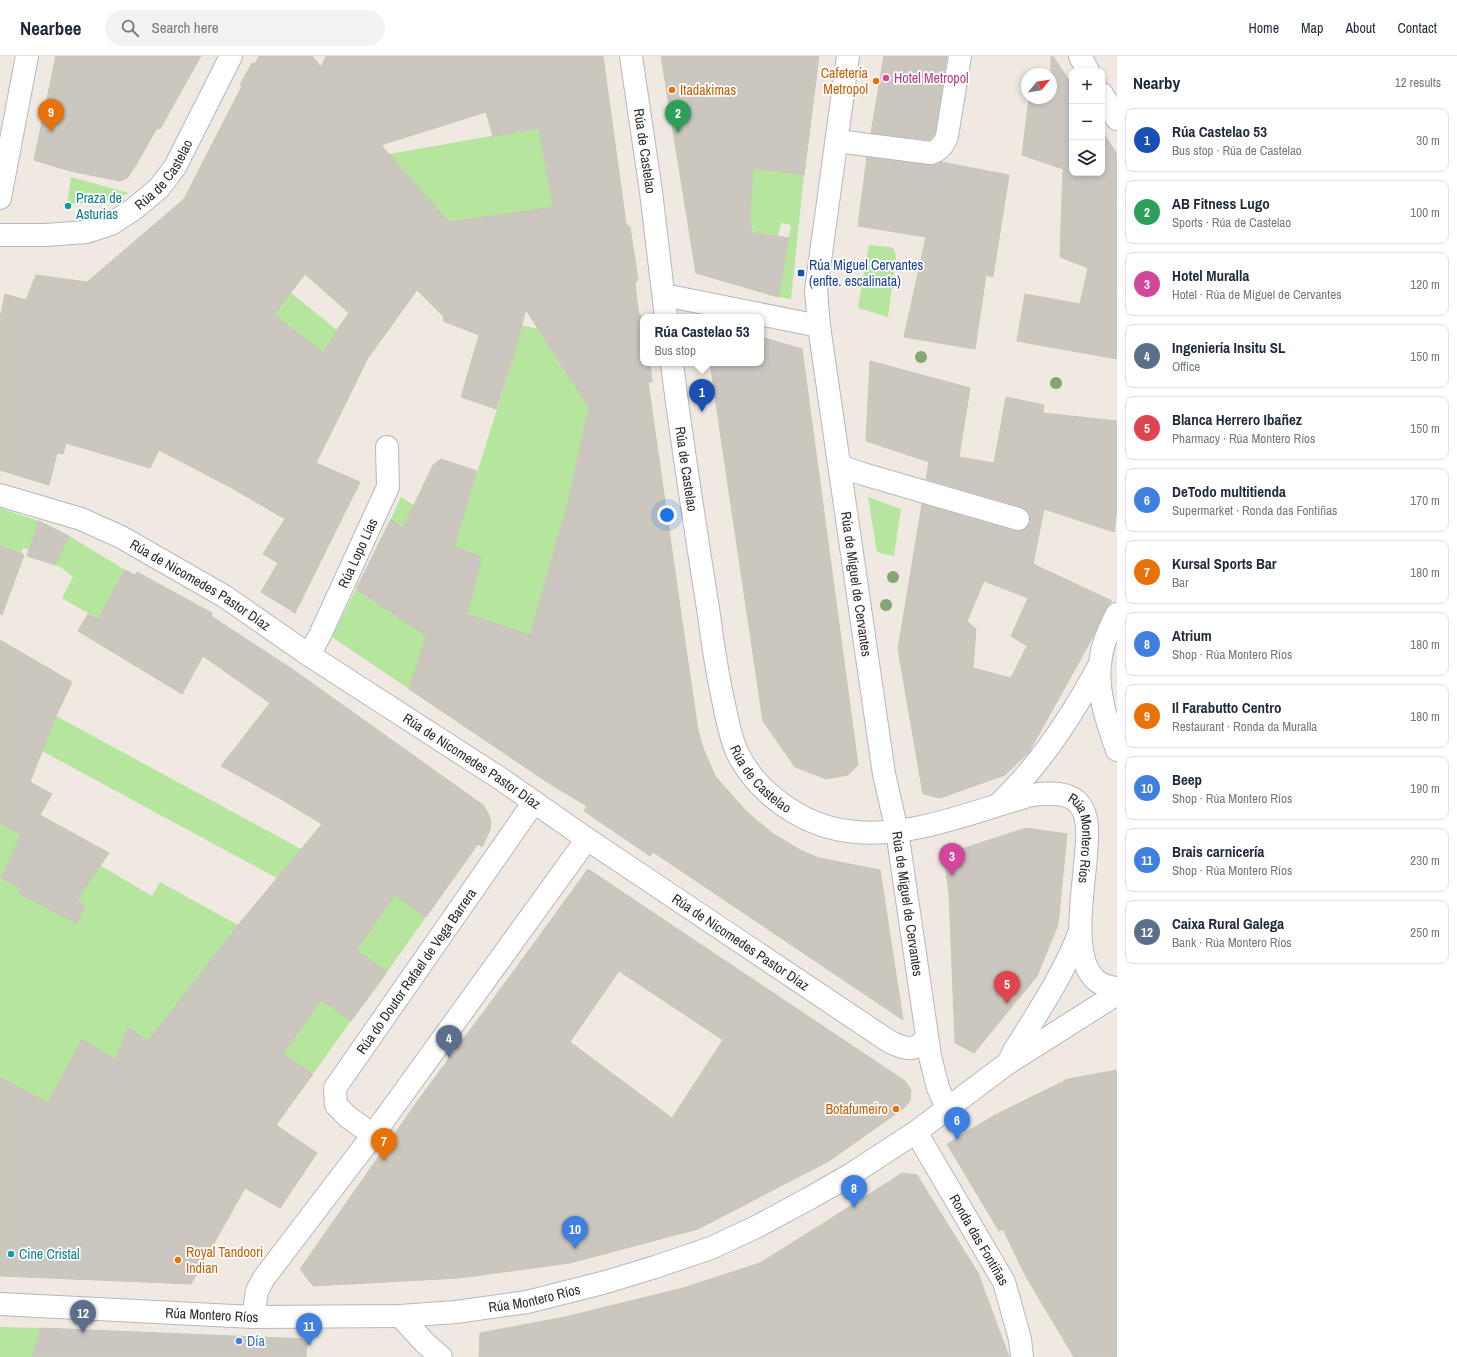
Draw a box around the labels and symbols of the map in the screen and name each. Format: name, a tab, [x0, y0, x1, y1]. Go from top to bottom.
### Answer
place label: Cafetería Metropol	[821, 64, 869, 98]
north arrow	[1021, 68, 1057, 104]
place label: Hotel Metropol	[894, 69, 969, 87]
marker: Hotel Metropol	[881, 73, 891, 83]
marker: Cafetería Metropol	[871, 76, 881, 86]
place label: Itadakimas	[680, 81, 736, 99]
marker: Itadakimas	[667, 85, 677, 95]
pin: 9	[38, 99, 64, 132]
pin: 2	[665, 100, 691, 133]
street label: Rúa de Castelao	[630, 107, 660, 195]
street label: Rúa de Castelao	[131, 136, 197, 214]
place label: Praza de Asturias	[75, 189, 122, 223]
marker: Praza de Asturias	[63, 201, 73, 211]
place label: Rúa Miguel Cervantes (enfte. escalinata)	[809, 256, 923, 290]
marker: Rúa Miguel Cervantes (enfte. escalinata)	[796, 268, 806, 278]
pin: 1	[689, 379, 715, 412]
street label: Rúa de Castelao	[671, 425, 702, 513]
your location	[657, 505, 677, 525]
street label: Rúa de Miguel de Cervantes	[837, 510, 876, 658]
street label: Rúa Lopo Lías	[334, 515, 382, 591]
street label: Rúa de Nicomedes Pastor Díaz	[127, 535, 274, 635]
street label: Rúa de Nicomedes Pastor Díaz	[400, 709, 545, 813]
street label: Rúa de Castelao	[726, 742, 795, 817]
street label: Rúa Montero Ríos	[1065, 789, 1096, 884]
street label: Rúa de Miguel de Cervantes	[888, 830, 927, 978]
pin: 3	[939, 843, 965, 876]
street label: Rúa do Doutor Rafael de Vega Barrera	[352, 884, 481, 1058]
street label: Rúa de Nicomedes Pastor Díaz	[669, 890, 813, 995]
pin: 5	[994, 971, 1020, 1004]
pin: 4	[436, 1025, 462, 1058]
place label: Botafumeiro	[825, 1100, 888, 1118]
marker: Botafumeiro	[891, 1104, 901, 1114]
pin: 6	[944, 1107, 970, 1140]
pin: 7	[371, 1128, 397, 1161]
pin: 8	[841, 1175, 867, 1208]
street label: Ronda das Fontiñas	[945, 1191, 1013, 1289]
pin: 10	[562, 1216, 588, 1249]
place label: Royal Tandoori Indian	[186, 1243, 263, 1277]
place label: Cine Cristal	[19, 1245, 80, 1263]
marker: Cine Cristal	[6, 1249, 16, 1259]
marker: Royal Tandoori Indian	[173, 1255, 183, 1265]
street label: Rúa Montero Ríos	[487, 1280, 582, 1316]
pin: 12	[70, 1300, 96, 1333]
street label: Rúa Montero Ríos	[165, 1303, 259, 1326]
pin: 11	[296, 1313, 322, 1346]
place label: Día	[247, 1332, 265, 1350]
marker: Día	[234, 1336, 244, 1346]

